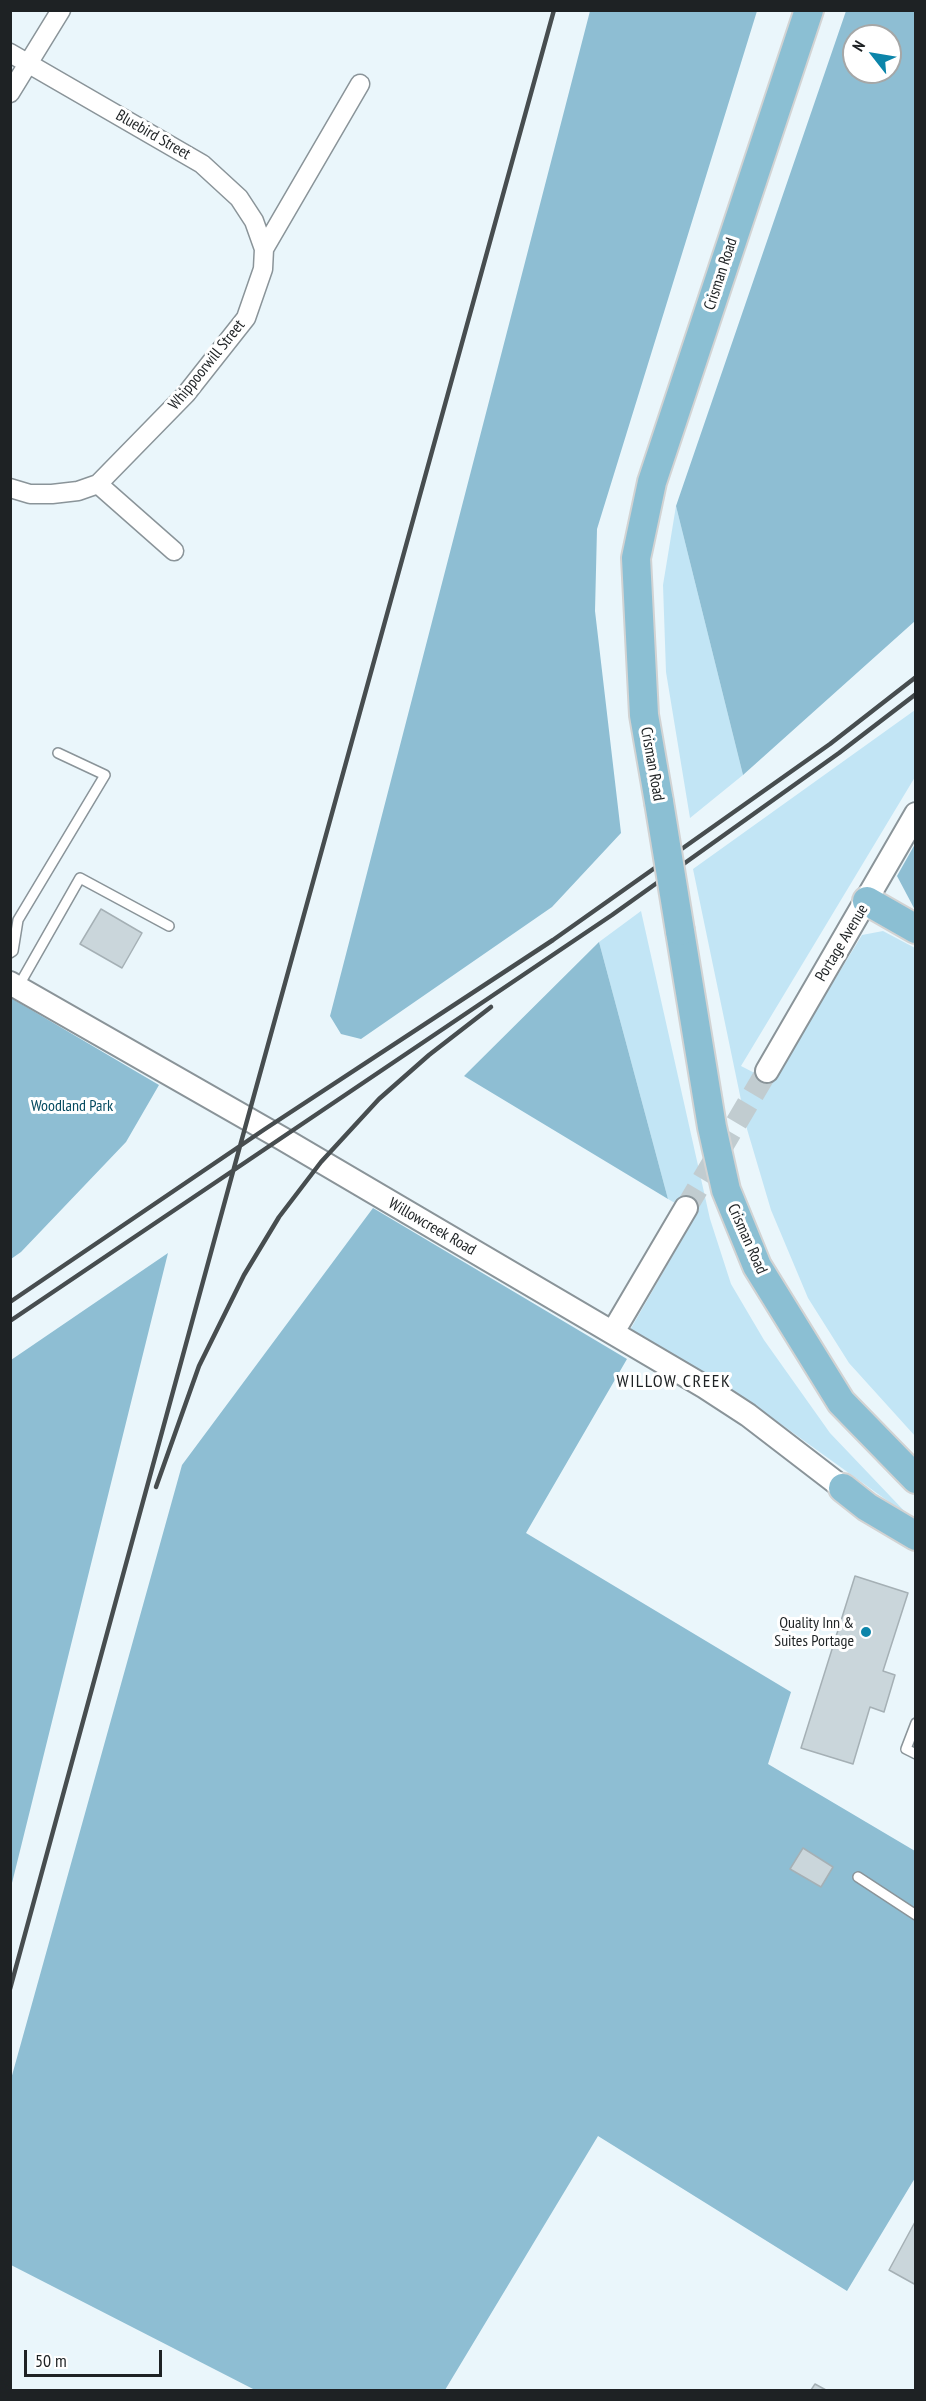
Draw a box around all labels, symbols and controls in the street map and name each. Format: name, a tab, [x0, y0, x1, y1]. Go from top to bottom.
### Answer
north arrow	[842, 24, 902, 84]
text: N	[847, 37, 869, 55]
street label: Bluebird Street	[112, 106, 194, 164]
street label: Crisman Road	[700, 235, 742, 313]
street label: Whippoorwill Street	[165, 316, 249, 414]
street label: Crisman Road	[636, 725, 668, 803]
street label: Portage Avenue	[811, 901, 873, 985]
park label: Woodland Park	[31, 1096, 113, 1116]
street label: Willowcreek Road	[385, 1194, 479, 1260]
street label: Crisman Road	[723, 1201, 771, 1277]
district label: WILLOW CREEK	[617, 1371, 731, 1393]
place label: Quality Inn & Suites Portage	[774, 1613, 854, 1651]
marker: Quality Inn & Suites Portage	[859, 1625, 873, 1639]
scale bar	[27, 2338, 165, 2376]
text: 50 m	[35, 2349, 67, 2372]

